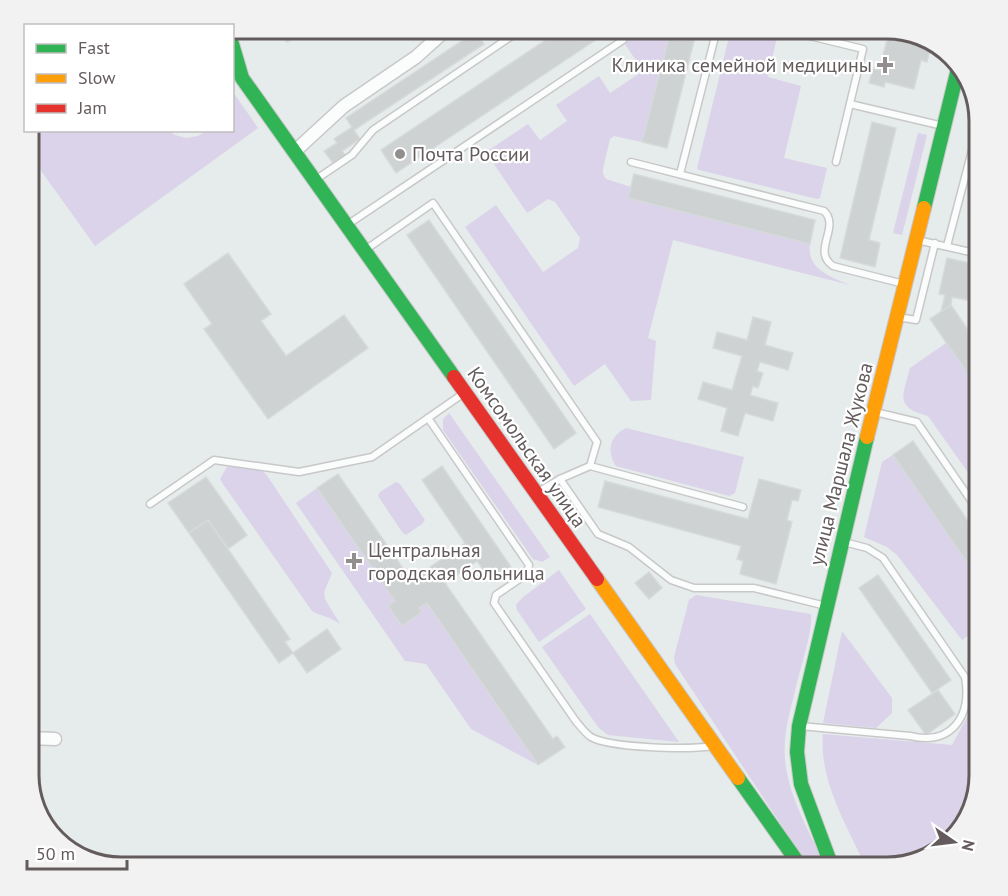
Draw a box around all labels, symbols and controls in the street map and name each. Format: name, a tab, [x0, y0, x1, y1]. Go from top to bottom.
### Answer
legend	[24, 24, 234, 132]
text: Fast	[78, 36, 110, 59]
place label: Клиника семейной медицины	[612, 52, 872, 78]
marker: Клиника семейной медицины	[876, 56, 894, 74]
text: Slow	[78, 66, 116, 89]
text: Jam	[77, 96, 107, 119]
place label: Почта России	[412, 141, 530, 167]
marker: Почта России	[393, 147, 407, 161]
street label: улица Маршала Жукова	[803, 360, 879, 568]
street label: Комсомольская улица	[462, 361, 592, 533]
place label: Центральная городская больница	[368, 537, 545, 586]
marker: Центральная городская больница	[345, 552, 363, 570]
north arrow	[924, 812, 984, 872]
scale bar	[27, 833, 128, 871]
text: N	[958, 838, 980, 853]
text: 50 m	[36, 842, 75, 865]

